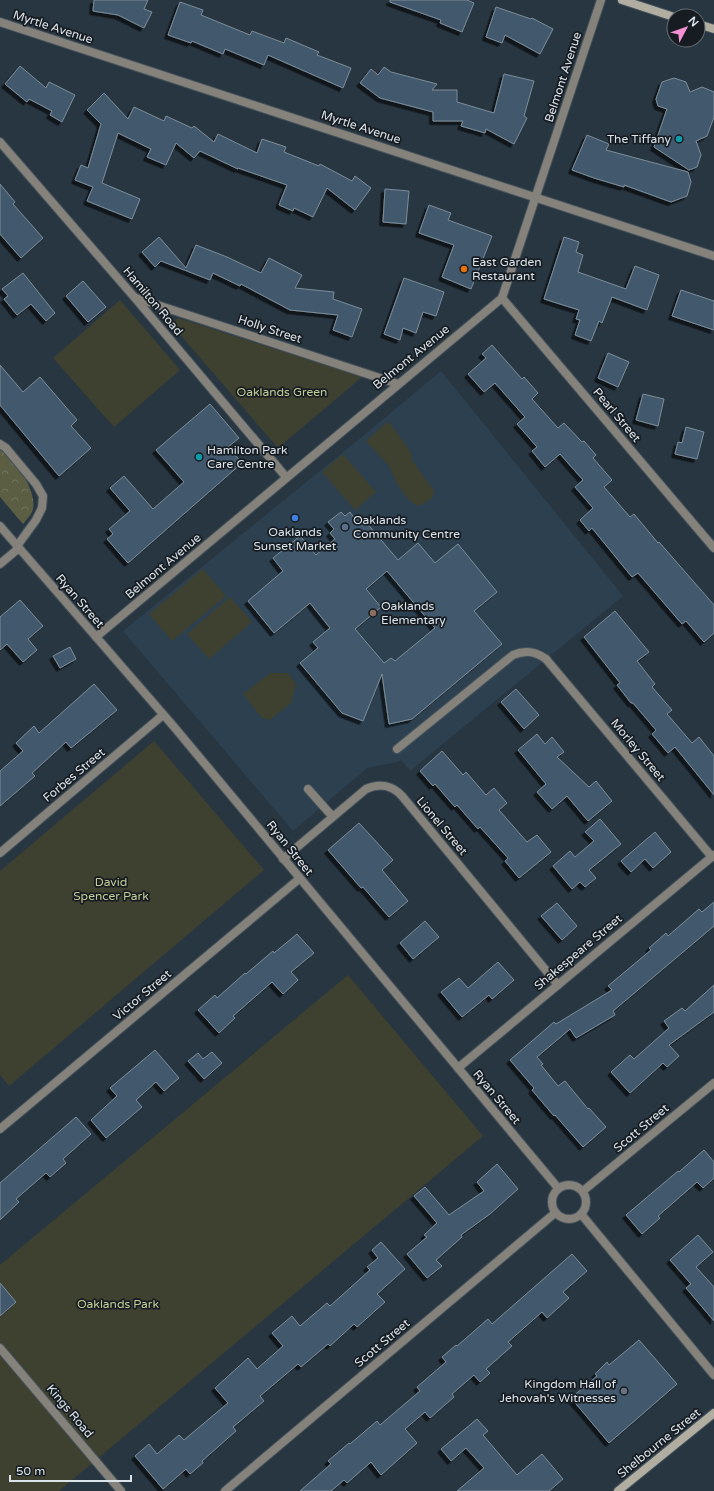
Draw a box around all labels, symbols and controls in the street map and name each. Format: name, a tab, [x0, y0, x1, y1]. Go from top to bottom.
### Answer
street label: Myrtle Avenue	[11, 8, 95, 47]
north arrow	[666, 8, 706, 48]
text: N	[685, 14, 701, 29]
street label: Belmont Avenue	[542, 30, 584, 124]
street label: Myrtle Avenue	[319, 108, 403, 147]
place label: The Tiffany	[607, 132, 672, 146]
marker: The Tiffany	[674, 134, 684, 144]
place label: East Garden Restaurant	[472, 255, 542, 283]
street label: Hamilton Road	[120, 264, 186, 338]
marker: East Garden Restaurant	[459, 264, 469, 274]
street label: Holly Street	[236, 312, 304, 346]
street label: Belmont Avenue	[370, 322, 452, 392]
park label: Oaklands Green	[237, 385, 327, 399]
street label: Pearl Street	[590, 385, 644, 445]
place label: Hamilton Park Care Centre	[207, 443, 288, 471]
marker: Hamilton Park Care Centre	[194, 452, 204, 462]
marker: Oaklands Sunset Market	[290, 513, 300, 523]
place label: Oaklands Community Centre	[353, 513, 460, 541]
marker: Oaklands Community Centre	[340, 522, 350, 532]
place label: Oaklands Sunset Market	[254, 525, 337, 553]
street label: Belmont Avenue	[122, 530, 204, 602]
street label: Ryan Street	[53, 571, 107, 631]
place label: Oaklands Elementary	[381, 599, 446, 627]
marker: Oaklands Elementary	[368, 608, 378, 618]
street label: Morley Street	[608, 716, 668, 784]
street label: Forbes Street	[40, 745, 108, 805]
street label: Lionel Street	[414, 794, 471, 858]
street label: Ryan Street	[264, 818, 317, 879]
park label: David Spencer Park	[73, 875, 149, 903]
street label: Shakespeare Street	[531, 911, 625, 993]
street label: Victor Street	[110, 966, 174, 1023]
street label: Ryan Street	[470, 1067, 524, 1127]
street label: Scott Street	[611, 1101, 672, 1155]
park label: Oaklands Park	[77, 1297, 159, 1311]
street label: Scott Street	[352, 1316, 413, 1370]
place label: Kingdom Hall of Jehovah's Witnesses	[499, 1377, 616, 1405]
street label: Kings Road	[44, 1382, 96, 1440]
marker: Kingdom Hall of Jehovah's Witnesses	[619, 1386, 629, 1396]
street label: Shelbourne Street	[615, 1405, 704, 1481]
scale bar	[10, 1457, 131, 1483]
text: 50 m	[16, 1464, 45, 1478]

